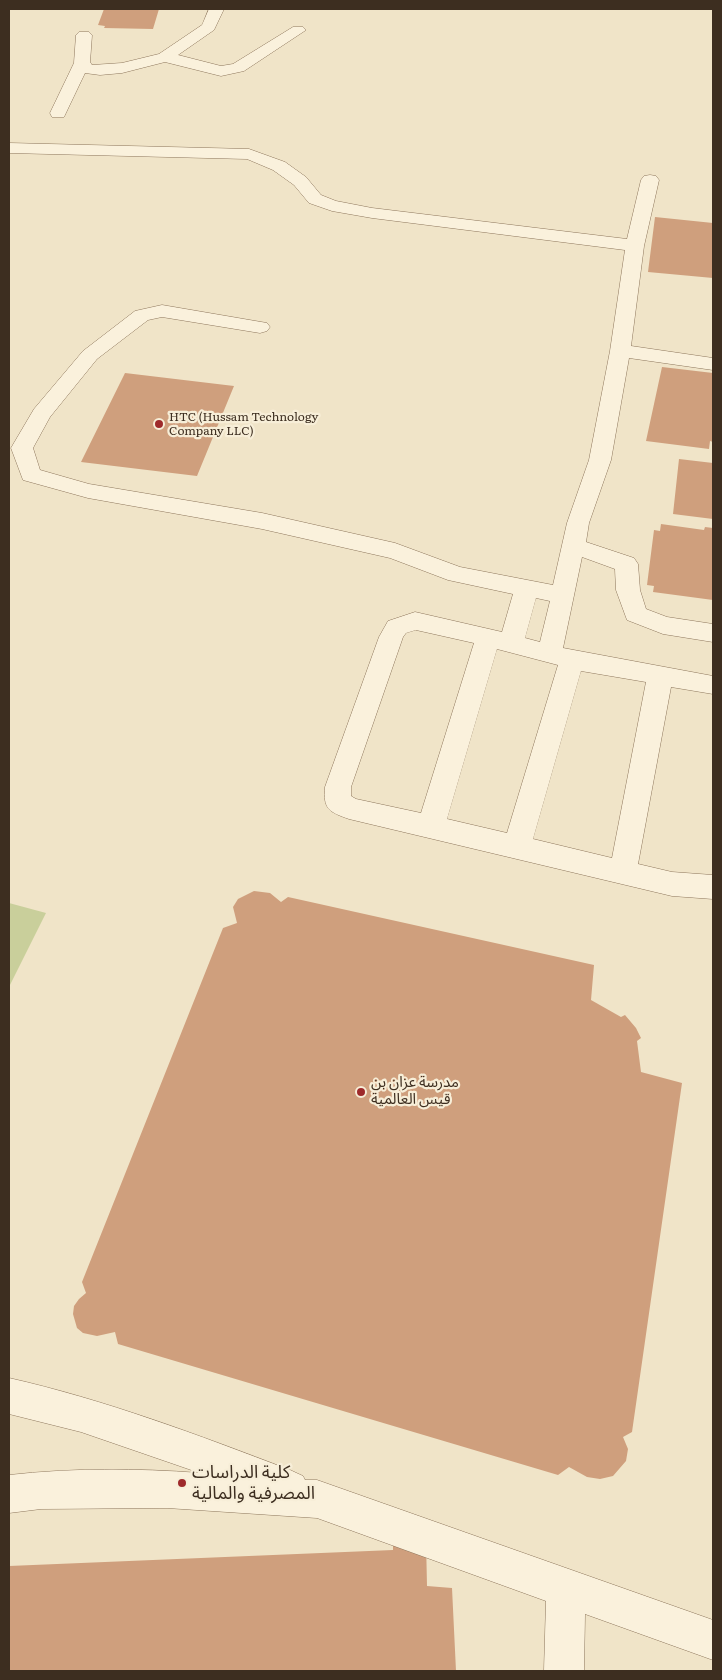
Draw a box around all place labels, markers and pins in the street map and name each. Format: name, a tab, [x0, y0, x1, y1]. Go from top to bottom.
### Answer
place label: HTC (Hussam Technology Company LLC)	[169, 410, 318, 438]
marker: HTC (Hussam Technology Company LLC)	[153, 418, 165, 430]
place label: مدرسة عزان بن قيس العالمية	[371, 1074, 459, 1109]
marker: مدرسة عزان بن قيس العالمية	[355, 1086, 367, 1098]
place label: كلية الدراسات المصرفية والمالية	[192, 1462, 315, 1505]
marker: كلية الدراسات المصرفية والمالية	[176, 1477, 188, 1489]

